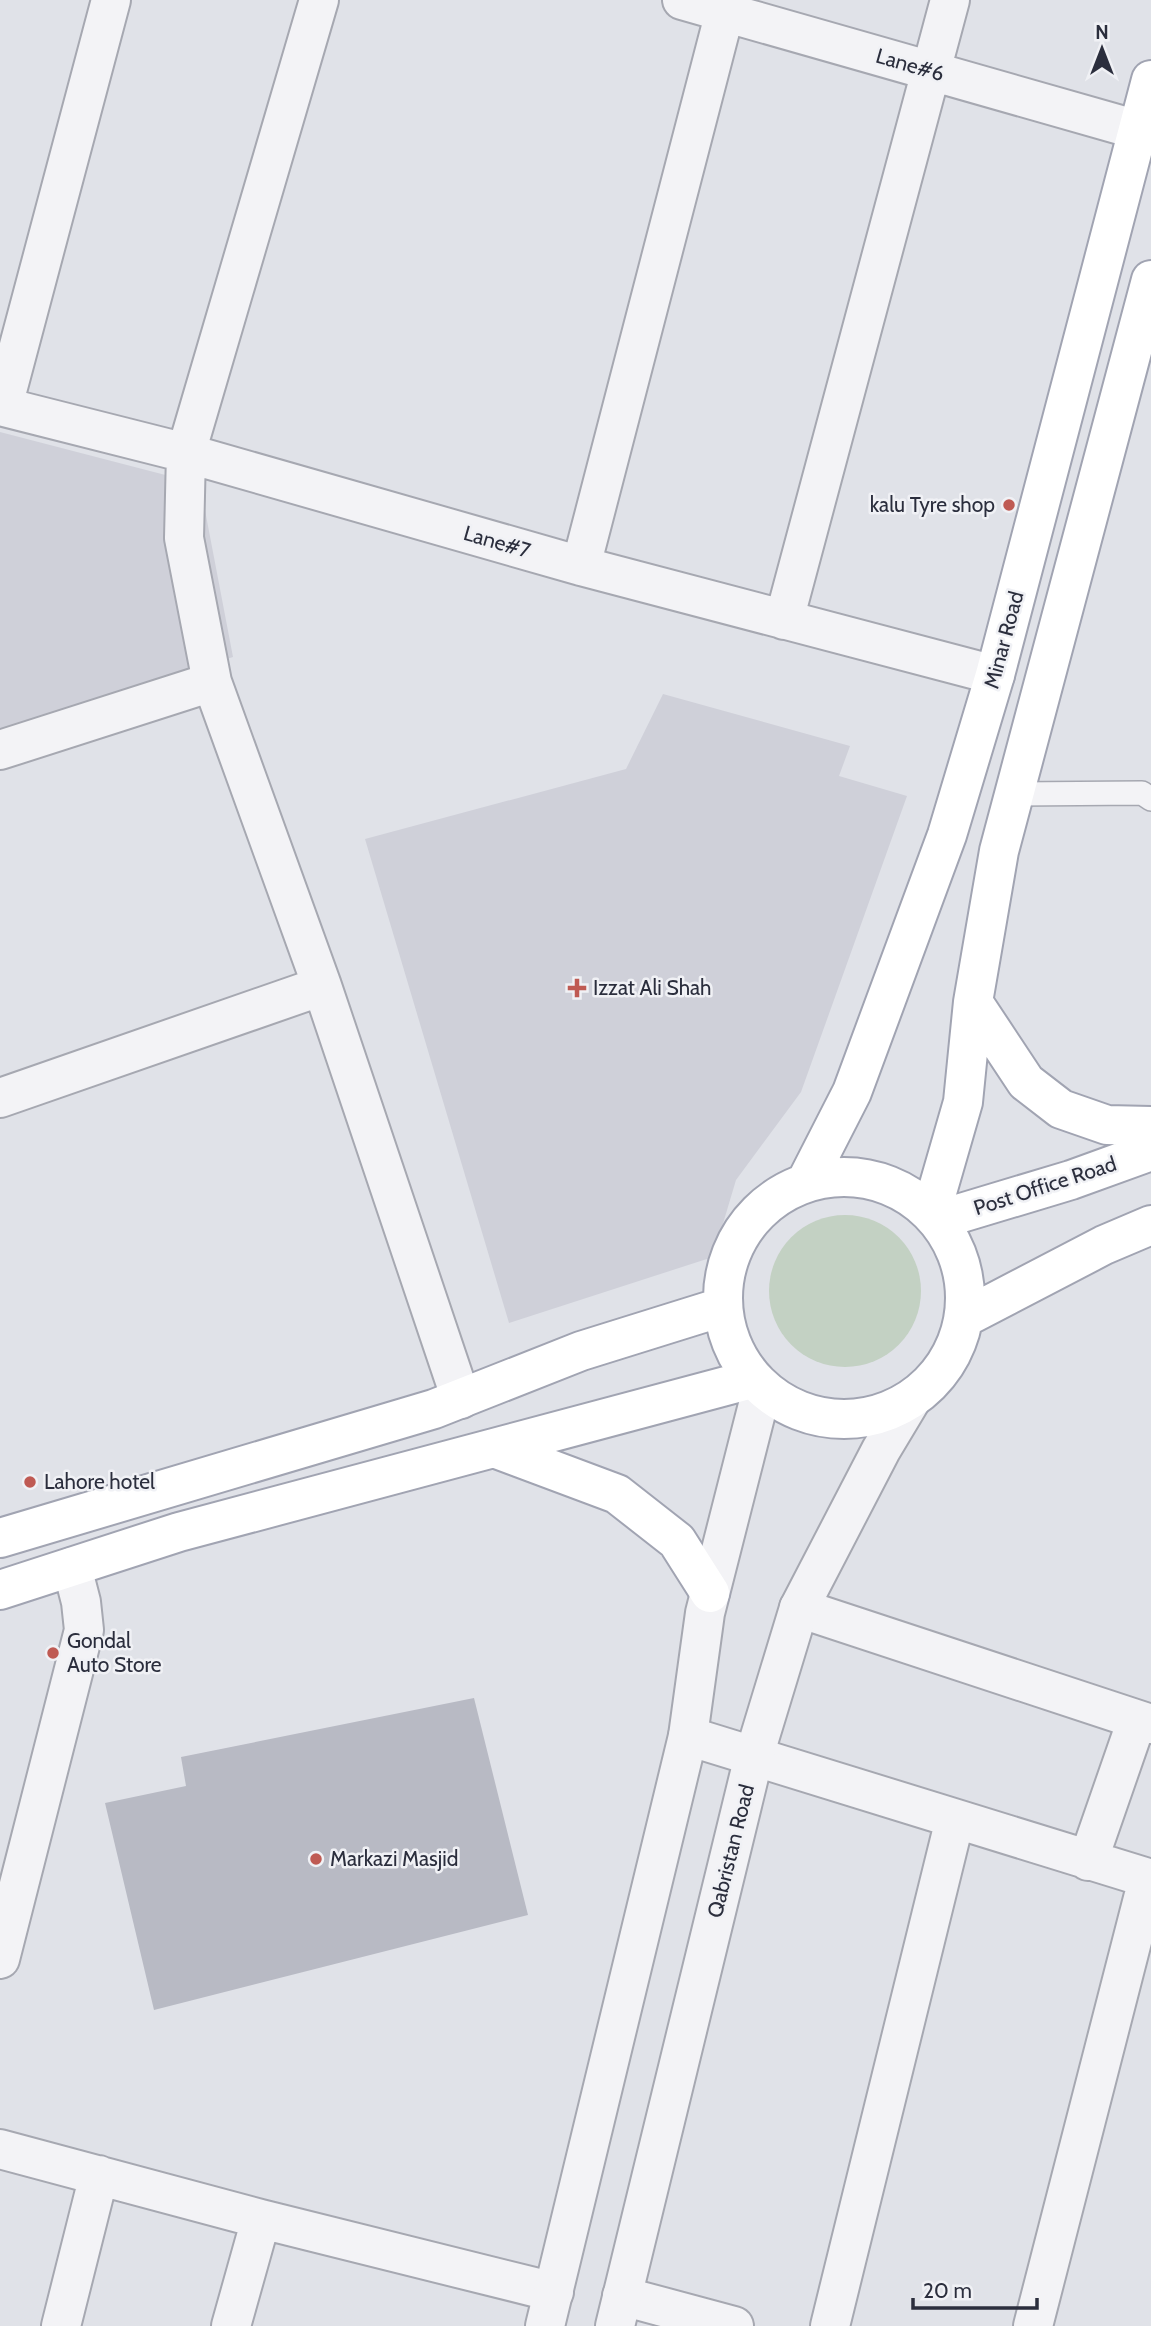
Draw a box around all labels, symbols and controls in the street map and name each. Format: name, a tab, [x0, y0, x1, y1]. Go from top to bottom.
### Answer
north arrow	[1067, 14, 1137, 84]
text: N	[1095, 21, 1109, 44]
street label: Lane#6	[873, 43, 947, 86]
place label: kalu Tyre shop	[870, 492, 995, 517]
marker: kalu Tyre shop	[1001, 497, 1017, 513]
street label: Lane#7	[461, 520, 534, 563]
street label: Minar Road	[978, 588, 1029, 691]
place label: Izzat Ali Shah	[593, 975, 712, 1000]
marker: Izzat Ali Shah	[567, 978, 587, 998]
street label: Post Office Road	[970, 1151, 1119, 1220]
place label: Lahore hotel	[44, 1469, 155, 1494]
marker: Lahore hotel	[22, 1474, 38, 1490]
place label: Gondal Auto Store	[67, 1628, 162, 1677]
marker: Gondal Auto Store	[45, 1645, 61, 1661]
street label: Qabristan Road	[702, 1782, 759, 1920]
place label: Markazi Masjid	[330, 1846, 458, 1872]
marker: Markazi Masjid	[308, 1851, 324, 1867]
scale bar	[913, 2266, 1037, 2310]
text: 20 m	[923, 2278, 972, 2303]

